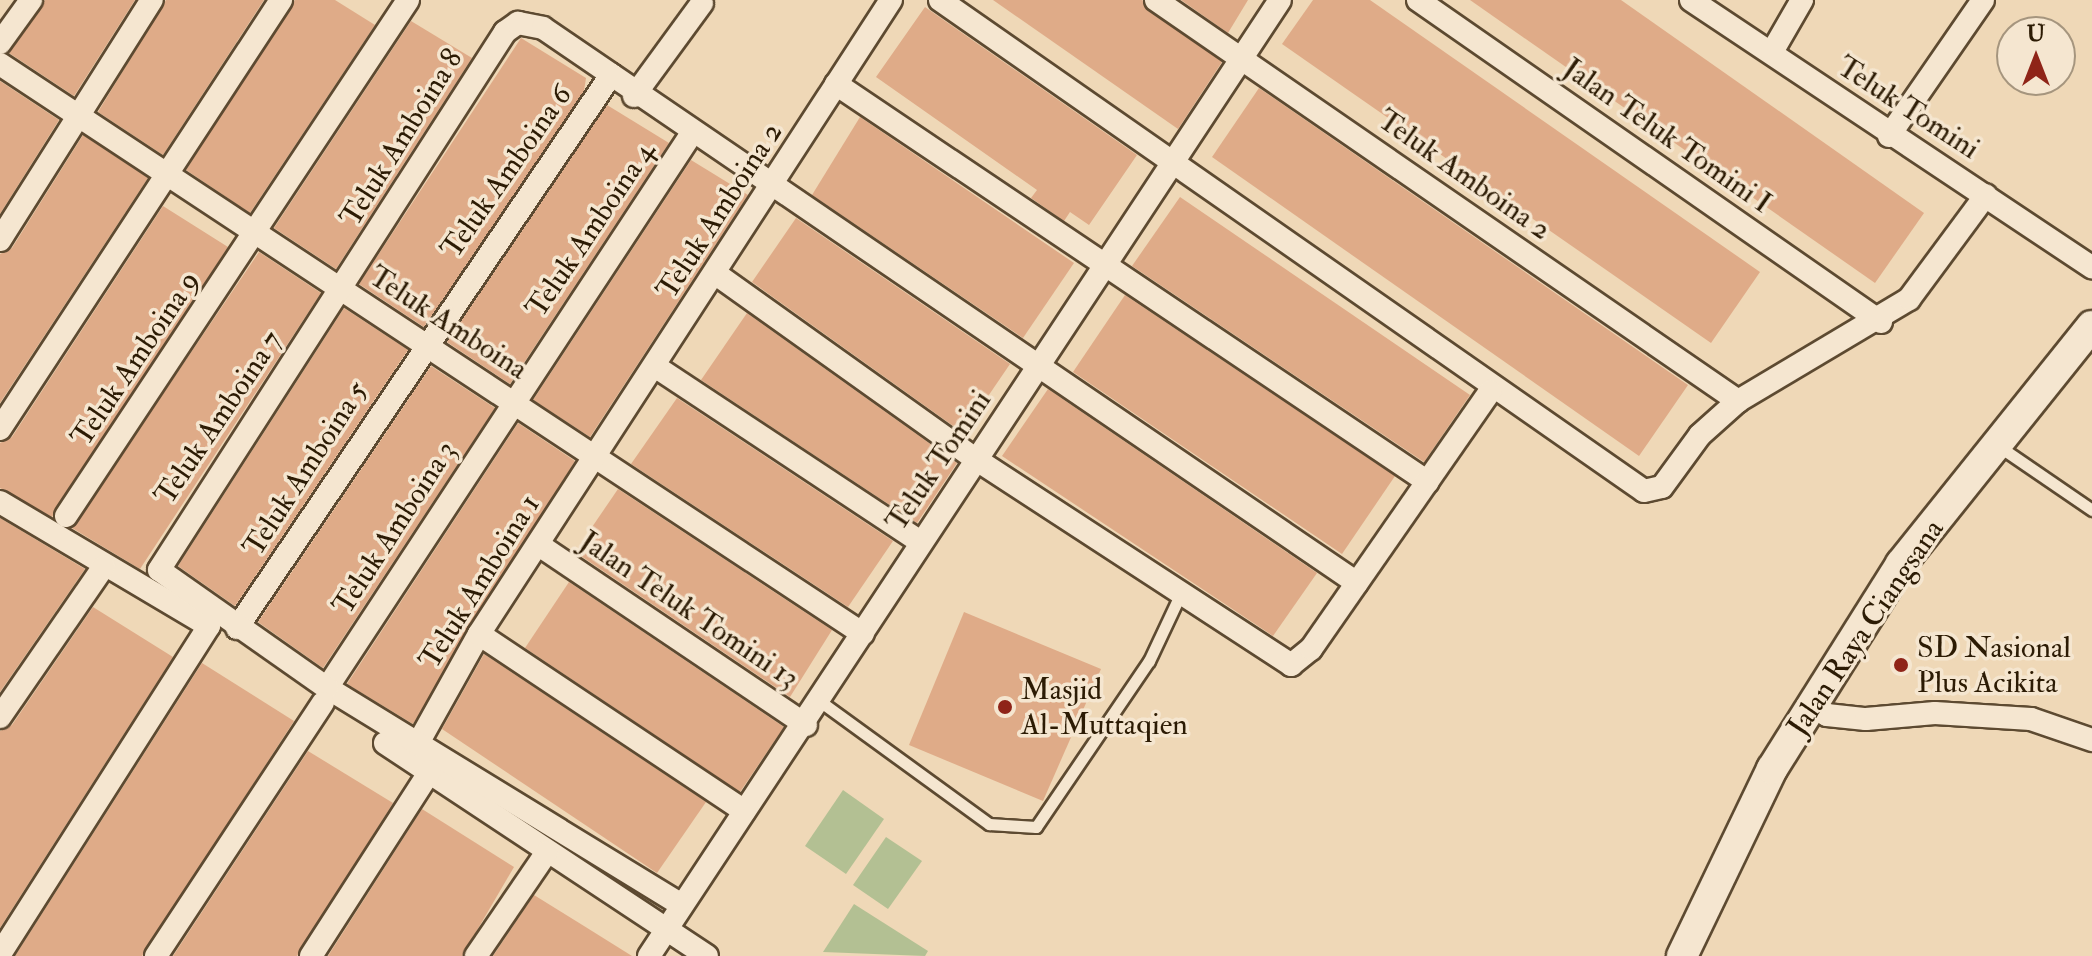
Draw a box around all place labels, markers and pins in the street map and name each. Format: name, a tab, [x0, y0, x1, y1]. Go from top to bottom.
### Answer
place label: SD Nasional Plus Acikita	[1917, 630, 2071, 700]
marker: SD Nasional Plus Acikita	[1892, 656, 1910, 674]
place label: Masjid Al-Muttaqien	[1021, 672, 1188, 742]
marker: Masjid Al-Muttaqien	[996, 698, 1014, 716]

